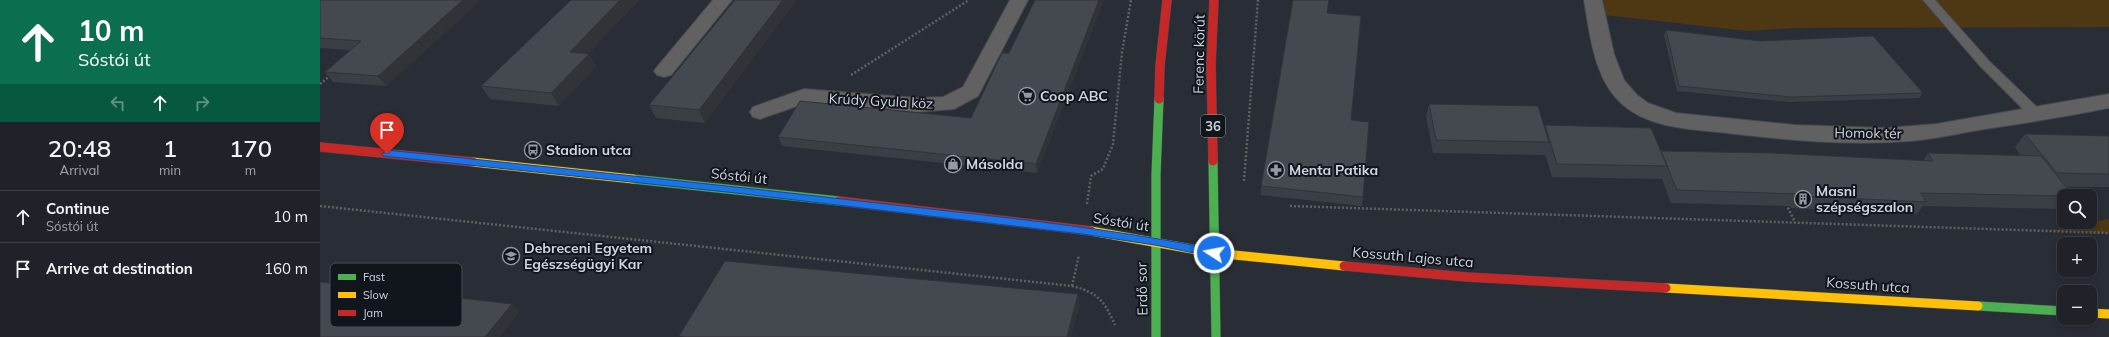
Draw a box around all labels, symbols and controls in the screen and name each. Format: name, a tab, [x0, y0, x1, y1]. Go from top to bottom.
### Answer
text: 10 m	[78, 13, 144, 48]
street label: Ferenc körút	[1189, 14, 1209, 94]
icon: ahead	[12, 16, 64, 68]
text: Sóstói út	[78, 48, 151, 71]
supermarket icon: Coop ABC	[1017, 86, 1037, 106]
place label: Coop ABC	[1040, 87, 1108, 105]
street label: Krúdy Gyula köz	[828, 89, 934, 113]
icon: left	[107, 92, 129, 114]
icon: ahead	[149, 92, 171, 114]
icon: right	[191, 92, 213, 114]
pin	[370, 113, 404, 154]
road number: 36	[1201, 115, 1225, 137]
icon: arrive	[376, 119, 398, 141]
street label: Homok tér	[1834, 123, 1903, 143]
text: 20:48	[48, 133, 111, 163]
text: 1	[163, 133, 177, 163]
text: 170	[229, 133, 272, 163]
bus stop icon: Stadion utca	[523, 140, 543, 160]
place label: Stadion utca	[546, 141, 631, 159]
shop icon: Másolda	[943, 154, 963, 174]
place label: Másolda	[966, 155, 1023, 173]
pharmacy icon: Menta Patika	[1266, 160, 1286, 180]
place label: Menta Patika	[1289, 161, 1378, 179]
text: Arrival	[60, 162, 99, 178]
text: min	[159, 162, 181, 178]
text: m	[245, 162, 256, 178]
street label: Sóstói út	[710, 164, 768, 188]
place label: Masni szépségszalon	[1816, 182, 1913, 216]
building icon: Masni szépségszalon	[1793, 189, 1813, 209]
map controls	[2057, 189, 2097, 325]
button: search	[2057, 189, 2097, 229]
text: Continue	[46, 199, 109, 218]
icon: ahead	[12, 206, 34, 228]
text: 10 m	[273, 207, 308, 226]
street label: Sóstói út	[1092, 209, 1150, 235]
text: Sóstói út	[46, 218, 98, 234]
position arrow	[1193, 232, 1235, 274]
button: +	[2057, 237, 2097, 277]
place label: Debreceni Egyetem Egészségügyi Kar	[524, 239, 652, 273]
street label: Kossuth Lajos utca	[1352, 243, 1474, 271]
school or university icon: Debreceni Egyetem Egészségügyi Kar	[501, 246, 521, 266]
icon: arrive	[12, 258, 34, 280]
text: Arrive at destination	[46, 259, 193, 278]
text: 160 m	[264, 259, 308, 278]
street label: Erdő sor	[1133, 261, 1151, 316]
legend	[330, 263, 462, 327]
text: Fast	[363, 270, 385, 284]
street label: Kossuth utca	[1826, 273, 1910, 297]
button: −	[2057, 285, 2097, 325]
text: Slow	[363, 288, 389, 302]
text: Jam	[363, 306, 383, 320]

